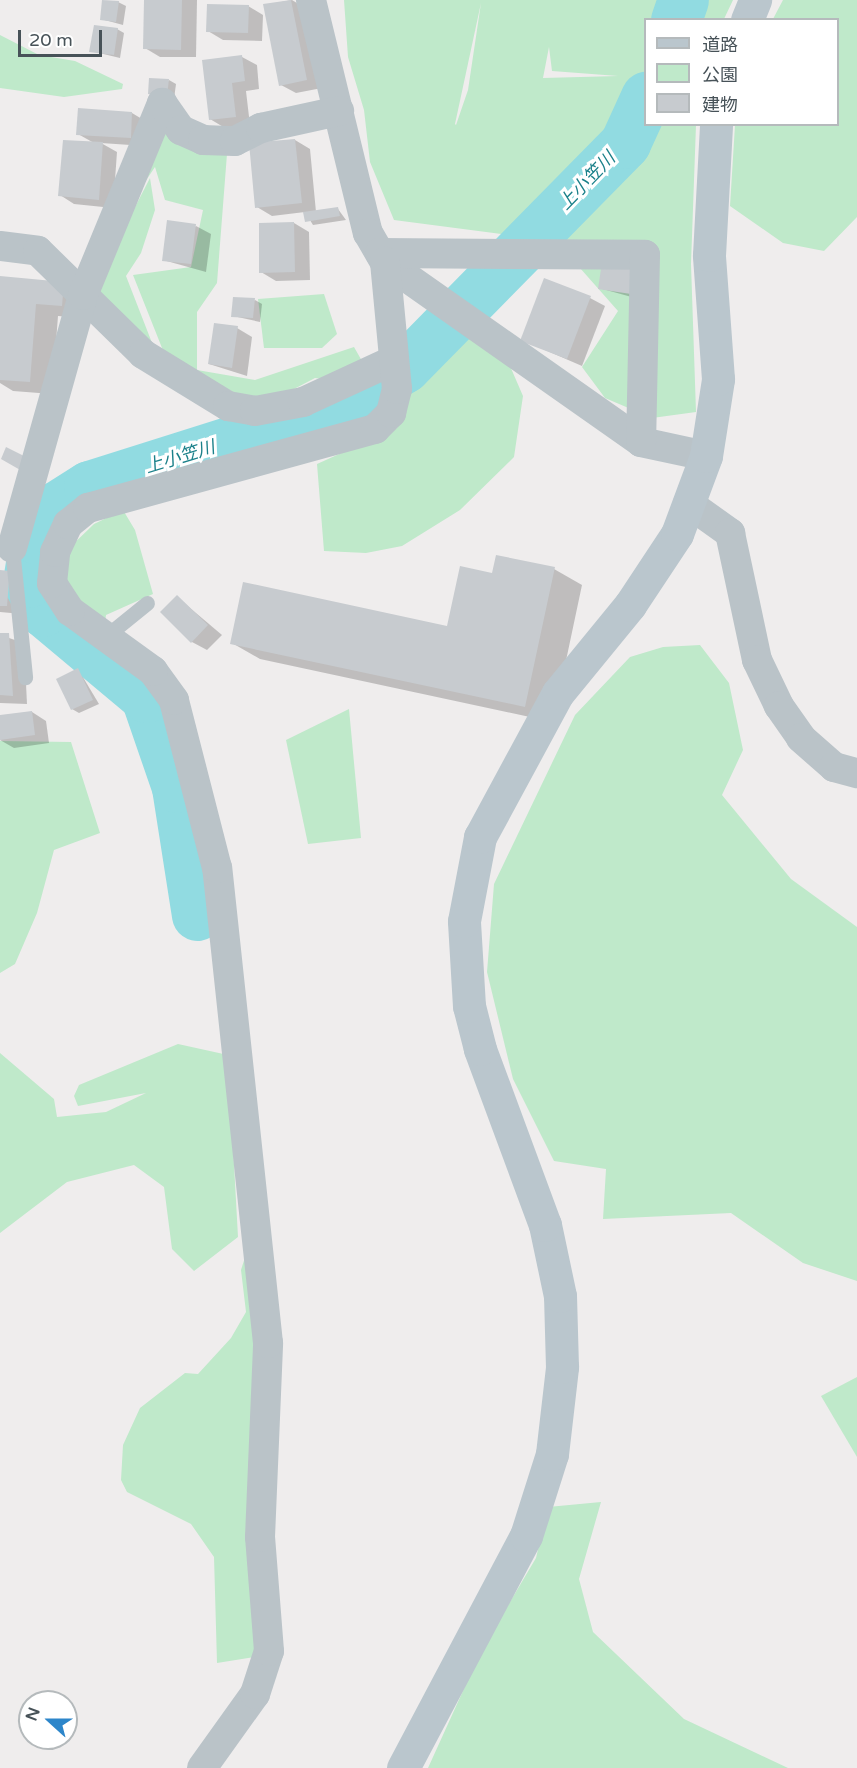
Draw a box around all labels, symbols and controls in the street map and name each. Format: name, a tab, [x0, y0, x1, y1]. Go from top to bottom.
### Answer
scale bar	[21, 18, 105, 56]
legend	[644, 18, 839, 126]
text: 20 m	[29, 29, 73, 51]
text: 道路	[702, 34, 738, 56]
text: 公園	[702, 64, 738, 86]
text: 建物	[702, 94, 738, 116]
water label: 上小笠川	[554, 148, 620, 214]
water label: 上小笠川	[142, 436, 218, 478]
north arrow	[18, 1690, 78, 1750]
text: N	[21, 1705, 45, 1724]

